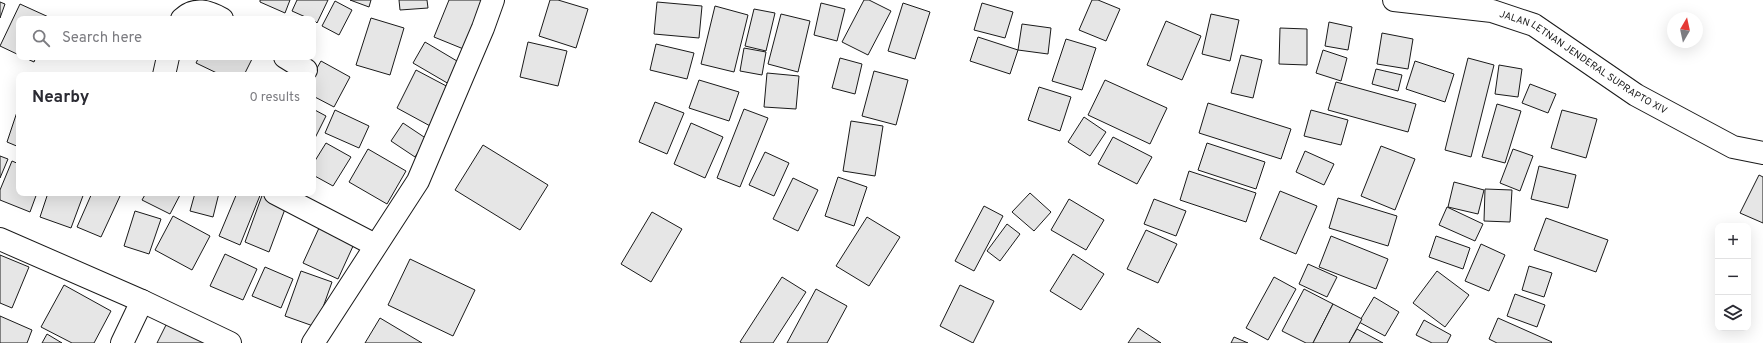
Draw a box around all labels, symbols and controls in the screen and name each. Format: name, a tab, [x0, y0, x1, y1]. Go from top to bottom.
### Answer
street label: JALAN LETNAN JENDERAL SUPRAPTO XIV	[1498, 7, 1670, 117]
north arrow	[1667, 12, 1703, 48]
search box	[16, 16, 316, 60]
icon: search	[30, 27, 52, 49]
text: Search here	[62, 29, 142, 48]
text: Nearby	[32, 87, 89, 109]
text: 0 results	[249, 90, 300, 106]
map controls	[1715, 223, 1751, 331]
button: +	[1715, 223, 1751, 259]
button: −	[1715, 259, 1751, 295]
button: layers	[1715, 295, 1751, 331]

